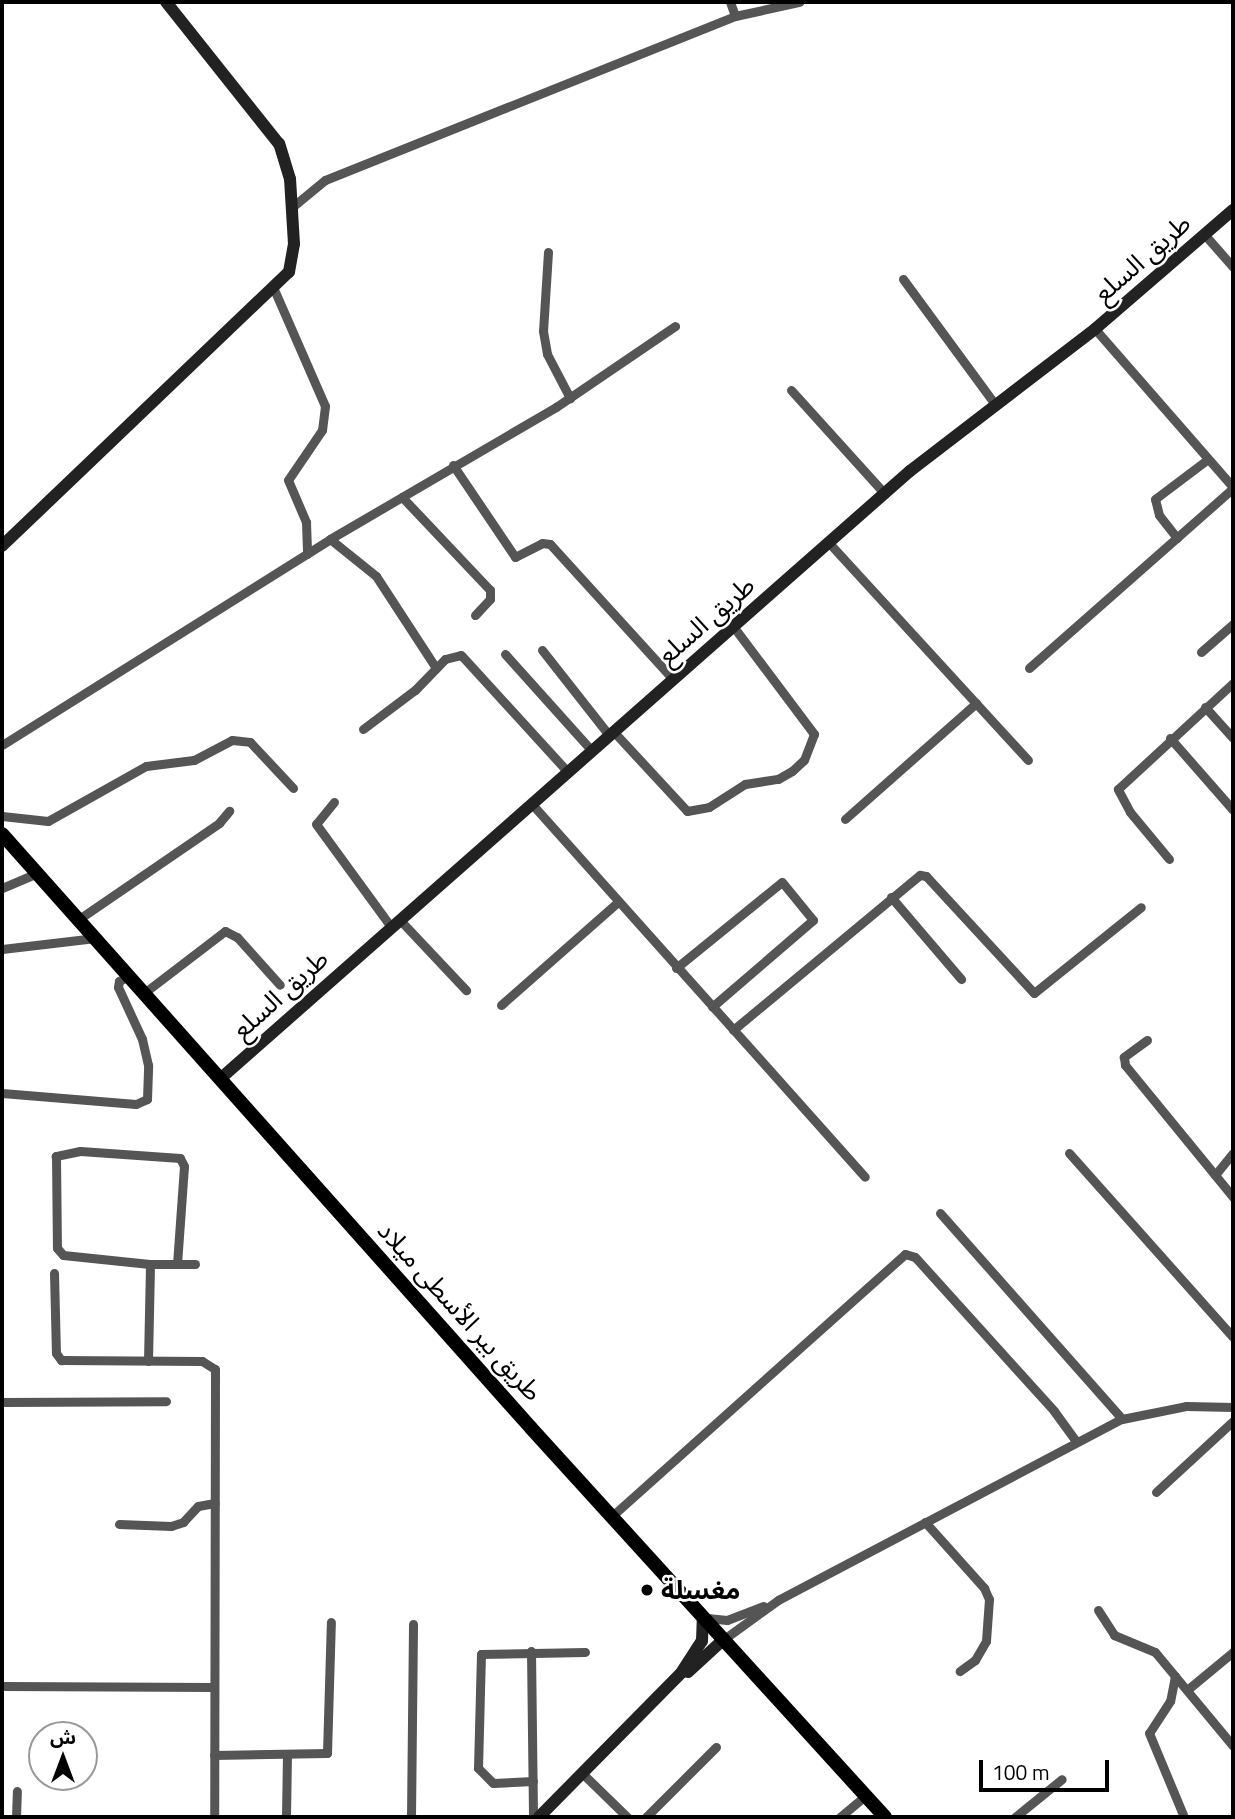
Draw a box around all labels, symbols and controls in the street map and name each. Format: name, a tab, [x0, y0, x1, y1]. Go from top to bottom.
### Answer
street label: طريق السلع	[1087, 207, 1197, 309]
street label: طريق السلع	[651, 569, 761, 671]
street label: طريق السلع	[226, 943, 334, 1045]
street label: طريق بير الأسطى ميلاد	[371, 1215, 549, 1407]
place label: مغسلة	[661, 1574, 740, 1606]
marker: مغسلة	[639, 1582, 655, 1598]
north arrow	[28, 1721, 98, 1791]
text: ش	[50, 1722, 76, 1751]
scale bar	[983, 1745, 1112, 1789]
text: 100 m	[992, 1756, 1049, 1788]

